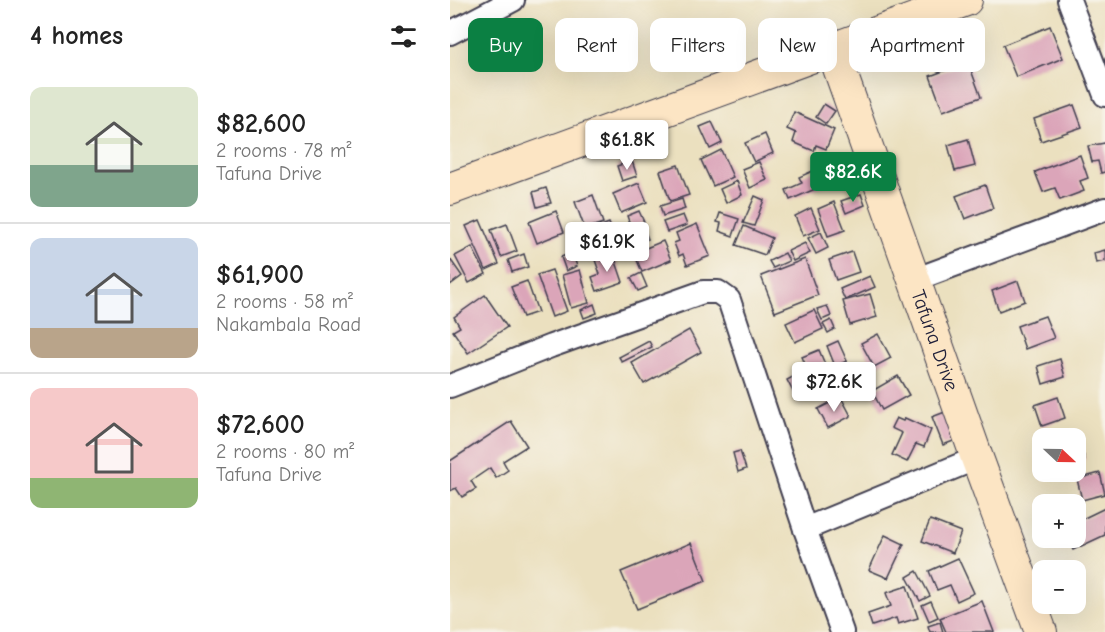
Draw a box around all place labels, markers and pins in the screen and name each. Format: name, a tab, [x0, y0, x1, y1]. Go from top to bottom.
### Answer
pin: $61.8K	[578, 120, 676, 171]
pin: $82.6K	[804, 152, 902, 203]
pin: $61.9K	[558, 222, 656, 273]
pin: $72.6K	[785, 362, 883, 413]

